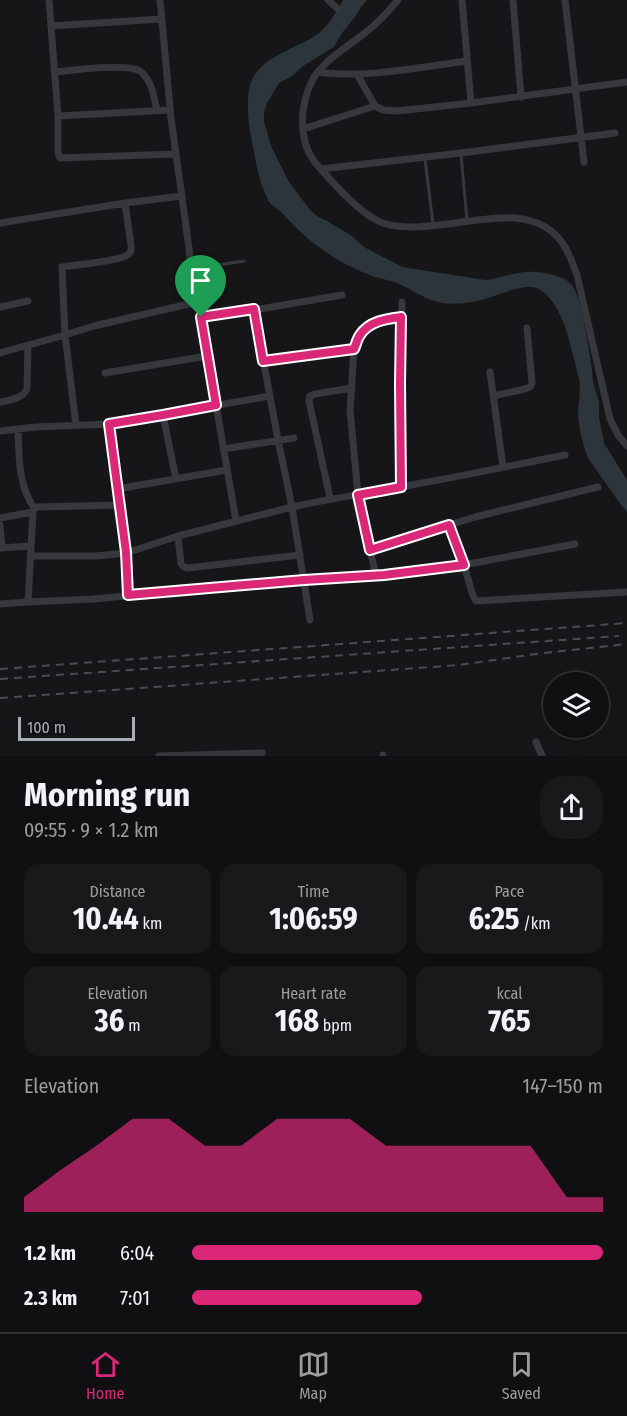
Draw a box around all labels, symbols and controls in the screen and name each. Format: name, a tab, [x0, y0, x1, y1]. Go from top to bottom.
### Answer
pin	[175, 255, 226, 317]
icon: arrive	[184, 264, 217, 297]
map controls	[543, 672, 609, 738]
button: layers	[543, 672, 609, 738]
scale bar	[18, 714, 135, 742]
text: 100 m	[27, 718, 66, 737]
text: Morning run	[24, 775, 190, 815]
button: share	[540, 776, 603, 839]
text: 09:55 · 9 × 1.2 km	[24, 818, 159, 842]
text: Distance	[89, 882, 146, 901]
text: Time	[298, 882, 329, 901]
text: Pace	[495, 882, 524, 901]
text: 10.44	[73, 901, 139, 937]
text: 1:06:59	[269, 901, 358, 937]
text: 6:25	[468, 901, 520, 937]
text: km	[139, 914, 162, 933]
text: /km	[520, 914, 551, 933]
text: Elevation	[87, 984, 148, 1003]
text: Heart rate	[281, 984, 346, 1003]
text: kcal	[497, 984, 522, 1003]
text: 36	[95, 1003, 124, 1039]
text: 168	[275, 1003, 319, 1039]
text: 765	[488, 1003, 531, 1039]
text: m	[124, 1016, 140, 1035]
text: bpm	[319, 1016, 352, 1035]
text: Elevation	[24, 1074, 99, 1098]
text: 147–150 m	[522, 1074, 603, 1098]
text: 1.2 km	[24, 1241, 76, 1265]
text: 6:04	[120, 1241, 154, 1265]
text: 2.3 km	[24, 1286, 77, 1310]
text: 7:01	[120, 1286, 150, 1310]
tab: Home	[86, 1348, 124, 1403]
tab: Map	[297, 1348, 330, 1403]
tab: Saved	[502, 1348, 541, 1403]

